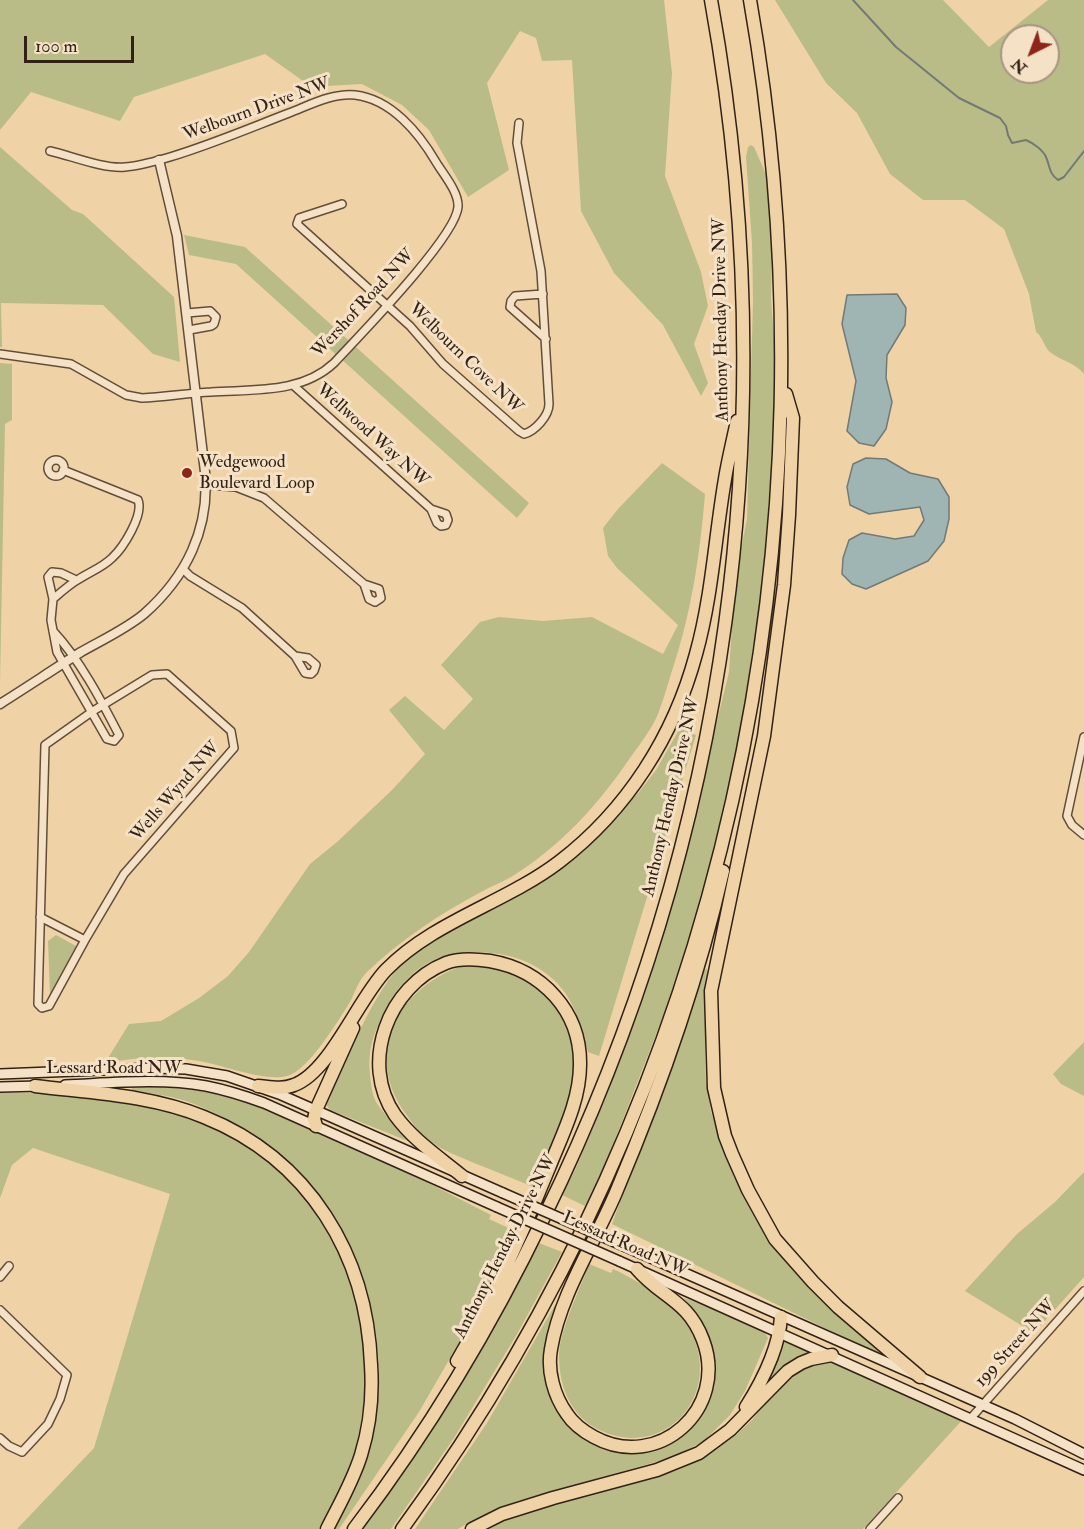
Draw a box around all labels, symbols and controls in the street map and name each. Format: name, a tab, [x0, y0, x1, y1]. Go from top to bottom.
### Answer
scale bar	[27, 24, 136, 62]
north arrow	[1000, 24, 1060, 84]
text: 100 m	[35, 35, 78, 58]
text: N	[1007, 54, 1031, 78]
street label: Welbourn Drive NW	[181, 73, 333, 147]
street label: Anthony Henday Drive NW	[709, 218, 735, 422]
street label: Wershof Road NW	[308, 245, 420, 363]
street label: Welbourn Cove NW	[403, 299, 527, 419]
street label: Wellwood Way NW	[311, 380, 433, 492]
place label: Wedgewood Boulevard Loop	[199, 452, 315, 494]
marker: Wedgewood Boulevard Loop	[180, 466, 194, 480]
street label: Anthony Henday Drive NW	[639, 695, 705, 899]
street label: Wells Wynd NW	[127, 738, 225, 846]
street label: Lessard Road NW	[46, 1058, 182, 1080]
street label: Anthony Henday Drive NW	[450, 1151, 562, 1343]
street label: Lessard Road NW	[559, 1208, 691, 1282]
street label: 199 Street NW	[971, 1296, 1061, 1392]

